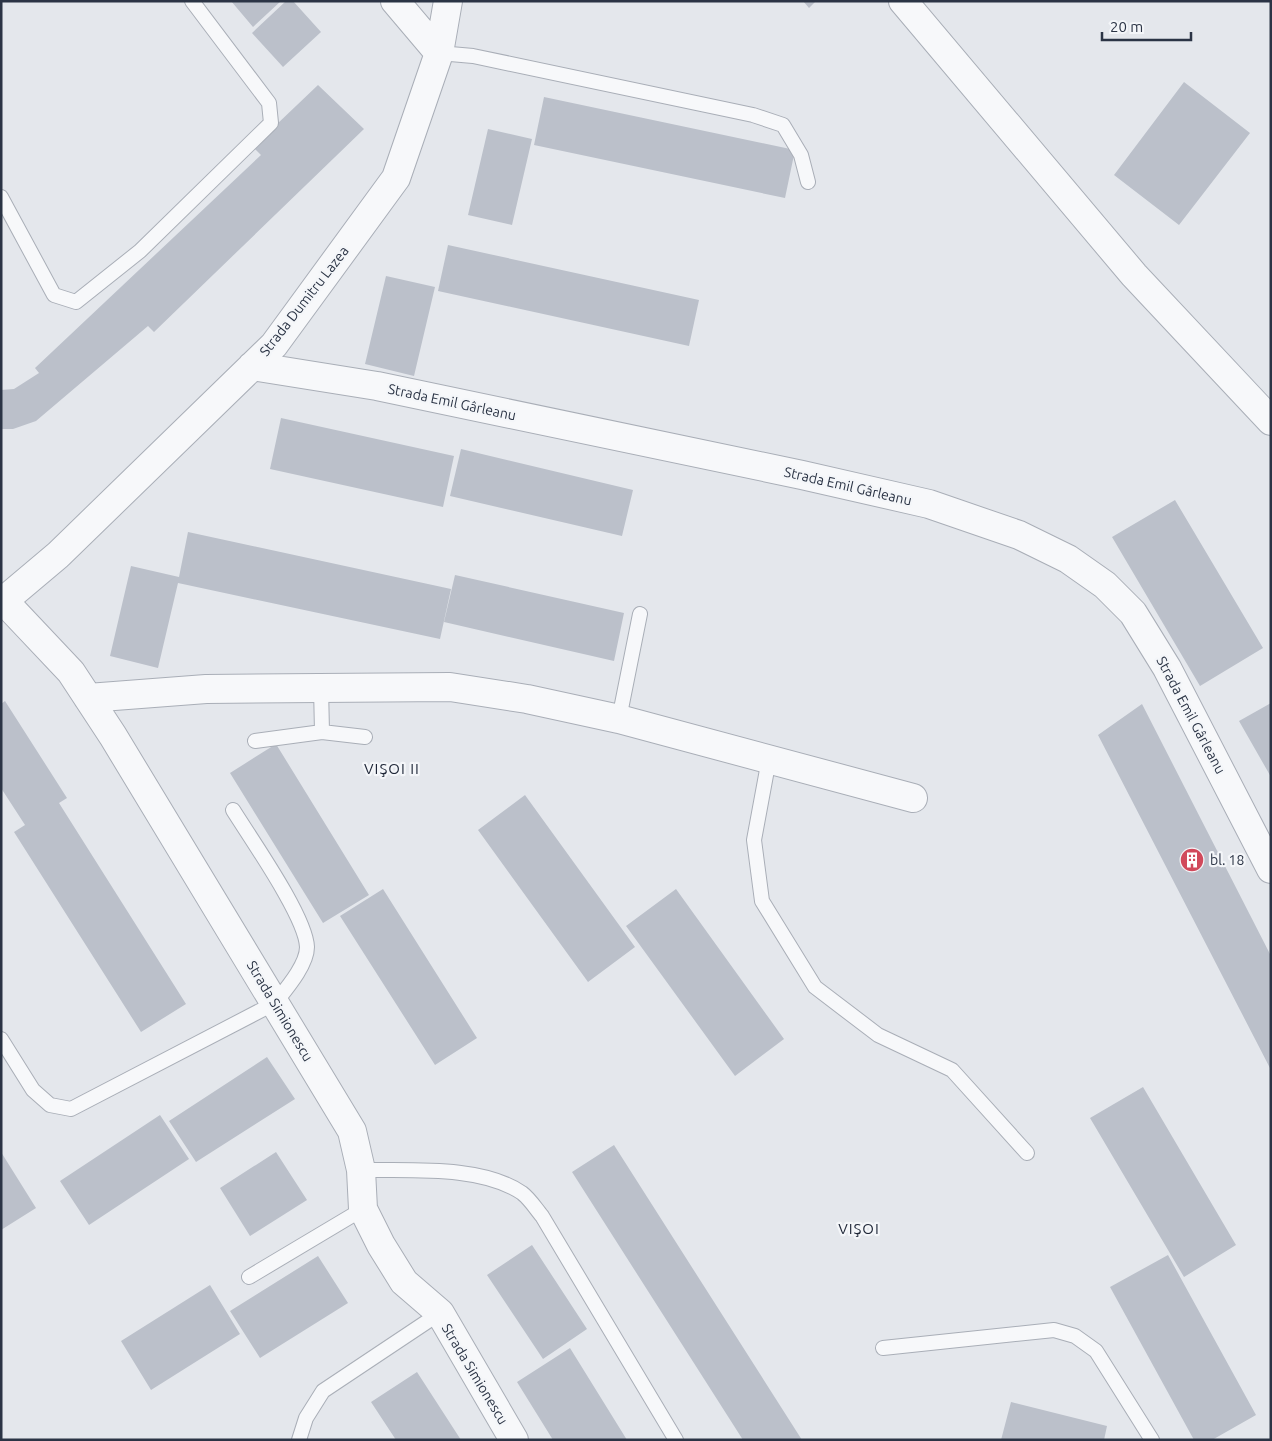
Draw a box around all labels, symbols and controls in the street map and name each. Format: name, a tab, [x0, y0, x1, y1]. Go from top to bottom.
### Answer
scale bar	[1102, 10, 1191, 42]
text: 20 m	[1110, 18, 1143, 35]
street label: Strada Dumitru Lazea	[256, 243, 352, 359]
street label: Strada Emil Gârleanu	[387, 381, 517, 423]
street label: Strada Emil Gârleanu	[783, 464, 913, 508]
street label: Strada Emil Gârleanu	[1153, 654, 1229, 776]
district label: VIŞOI II	[364, 760, 420, 777]
building icon: bl. 18	[1179, 847, 1205, 873]
place label: bl. 18	[1210, 852, 1244, 868]
street label: Strada Simionescu	[244, 958, 316, 1064]
district label: VIŞOI	[838, 1220, 880, 1237]
street label: Strada Simionescu	[439, 1321, 511, 1427]

